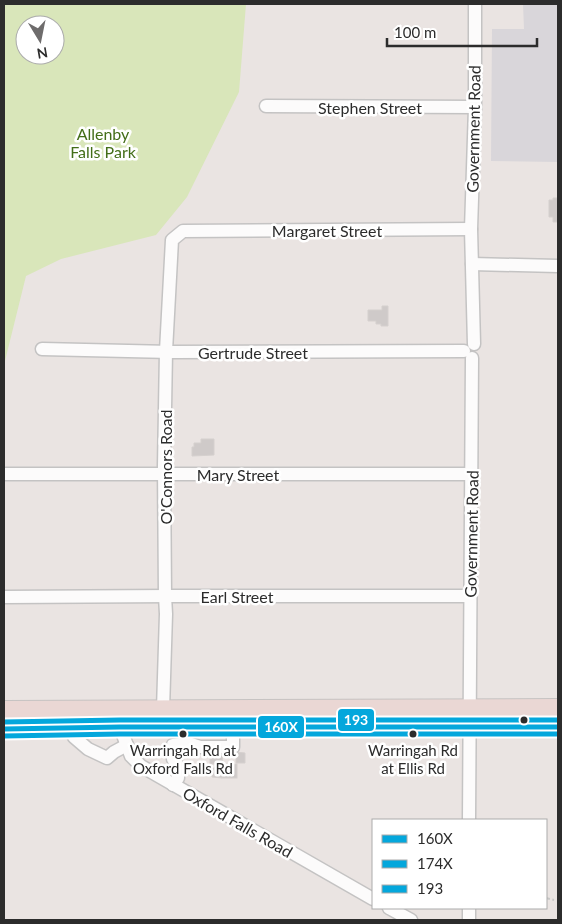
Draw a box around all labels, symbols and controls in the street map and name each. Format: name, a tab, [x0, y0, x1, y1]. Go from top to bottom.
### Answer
north arrow	[15, 15, 65, 65]
scale bar	[387, 15, 537, 47]
text: 100 m	[394, 23, 436, 41]
text: N	[36, 44, 49, 63]
street label: Government Road	[462, 65, 484, 193]
street label: Stephen Street	[318, 98, 422, 117]
park label: Allenby Falls Park	[70, 124, 137, 161]
street label: Margaret Street	[272, 221, 382, 240]
street label: Gertrude Street	[198, 343, 308, 362]
street label: O'Connors Road	[156, 410, 175, 524]
street label: Mary Street	[197, 465, 279, 484]
street label: Government Road	[460, 470, 482, 598]
street label: Earl Street	[201, 587, 274, 606]
line badge: 193	[337, 708, 375, 732]
text: 193	[344, 711, 368, 728]
line badge: 160X	[257, 715, 305, 739]
unlabelled marker	[519, 715, 529, 725]
text: 160X	[264, 718, 298, 735]
marker: Warringah Rd at Oxford Falls Rd	[178, 729, 188, 739]
marker: Warringah Rd at Ellis Rd	[408, 729, 418, 739]
place label: Warringah Rd at Oxford Falls Rd	[130, 741, 237, 777]
place label: Warringah Rd at Ellis Rd	[368, 741, 458, 777]
street label: Oxford Falls Road	[180, 783, 296, 861]
legend	[372, 819, 547, 909]
text: 160X	[417, 829, 453, 847]
text: 174X	[417, 854, 453, 872]
text: 193	[417, 879, 443, 897]

